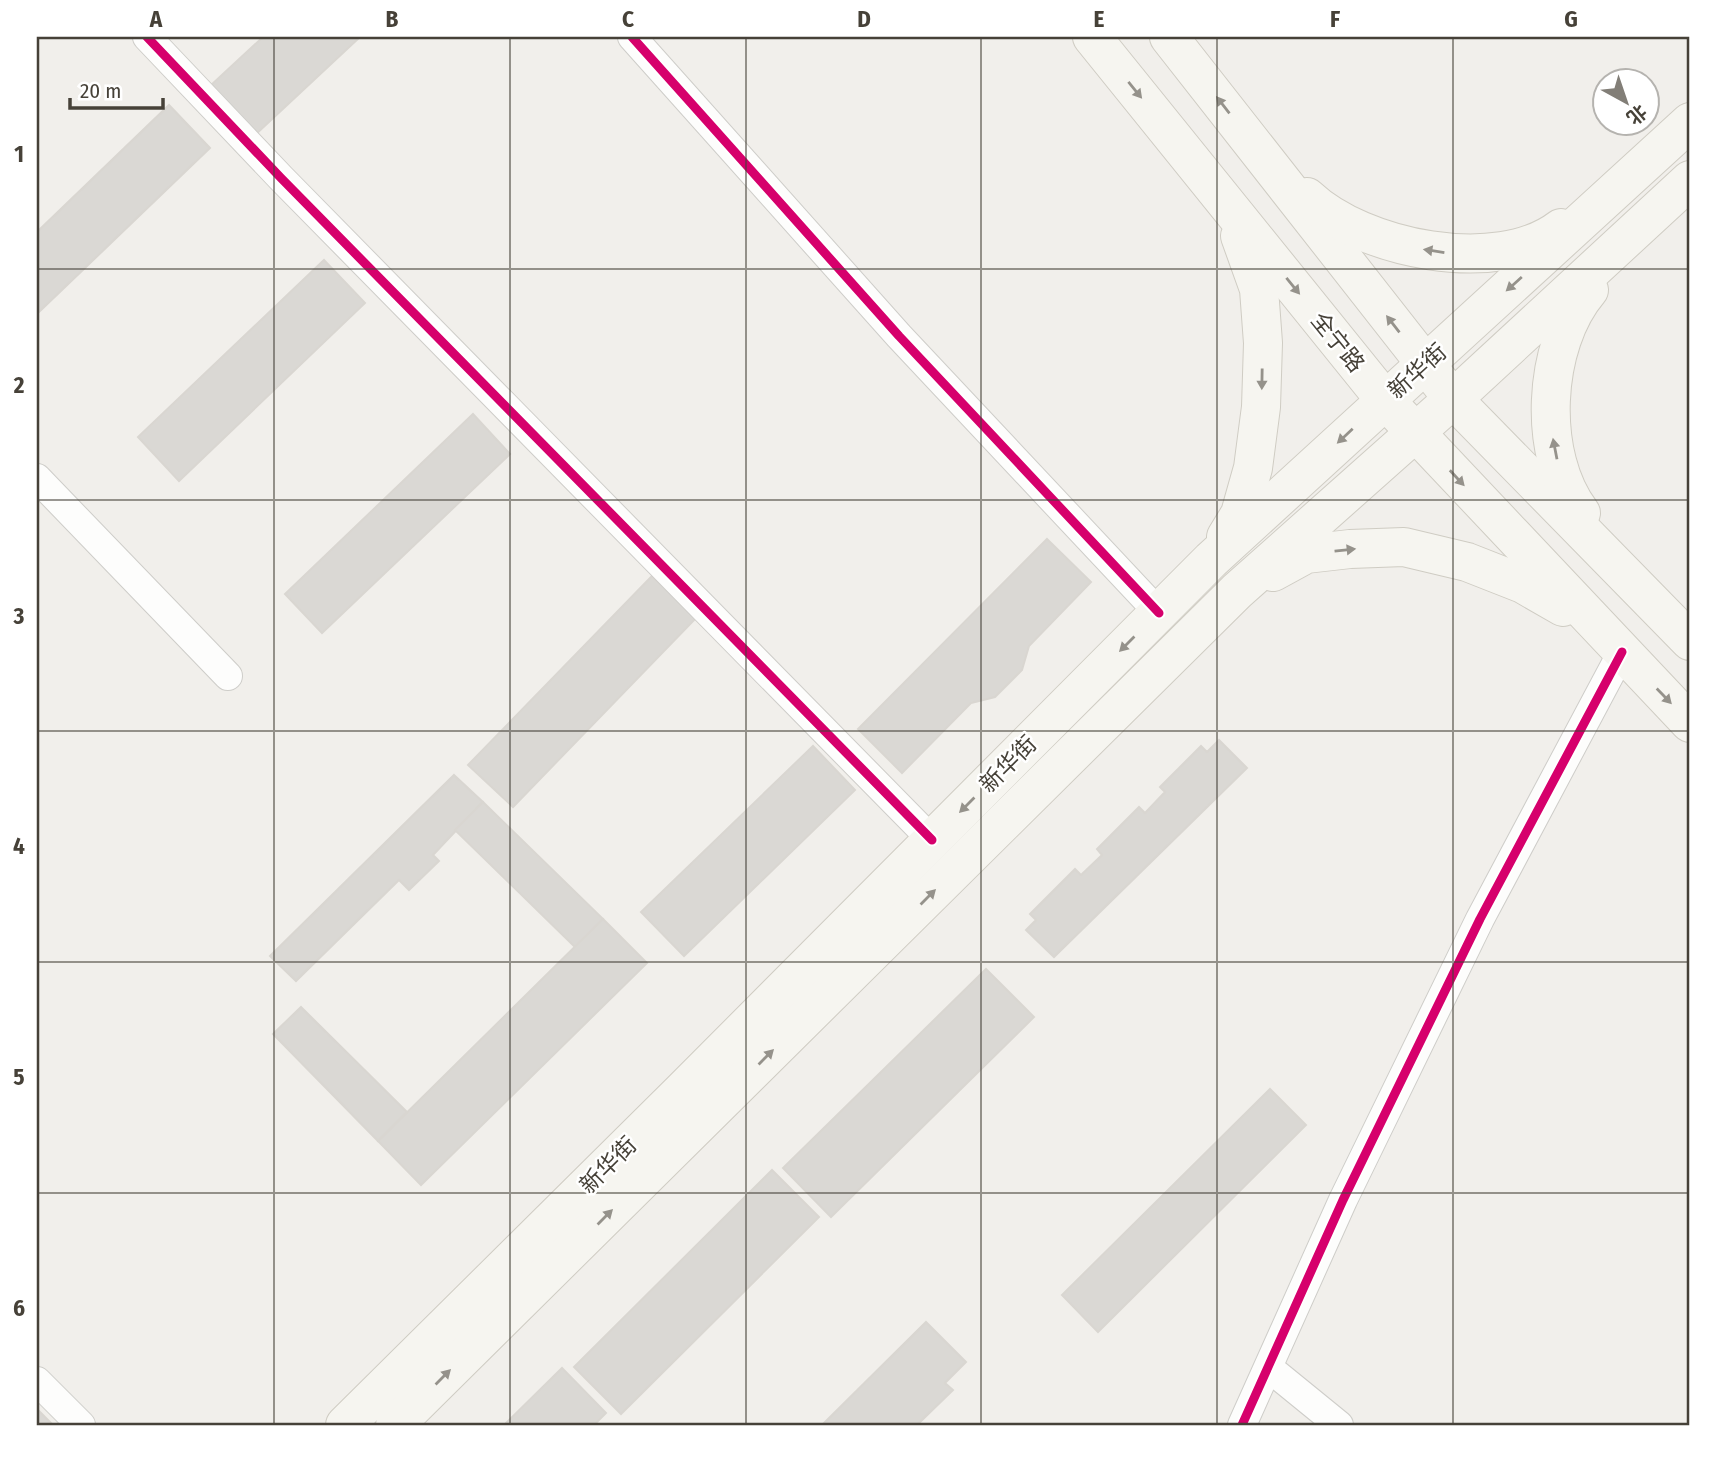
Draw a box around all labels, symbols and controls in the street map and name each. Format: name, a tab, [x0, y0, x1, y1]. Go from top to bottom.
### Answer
text: A	[149, 5, 163, 33]
text: B	[386, 5, 399, 33]
text: C	[622, 5, 634, 33]
text: D	[857, 5, 871, 33]
text: E	[1094, 5, 1105, 33]
text: F	[1330, 5, 1340, 33]
text: G	[1564, 5, 1578, 33]
scale bar	[70, 66, 163, 110]
north arrow	[1590, 66, 1660, 136]
text: 20 m	[80, 78, 121, 104]
one-way arrow	[1127, 81, 1142, 98]
one-way arrow	[1215, 97, 1230, 115]
text: 北	[1622, 100, 1651, 130]
text: 1	[14, 140, 24, 168]
one-way arrow	[1423, 245, 1445, 256]
one-way arrow	[1505, 276, 1523, 292]
one-way arrow	[1285, 278, 1300, 295]
street label: 全宁路	[1305, 306, 1371, 378]
one-way arrow	[1385, 315, 1400, 333]
street label: 新华街	[1382, 338, 1452, 404]
one-way arrow	[1256, 369, 1268, 391]
text: 2	[13, 371, 25, 399]
one-way arrow	[1337, 428, 1354, 444]
one-way arrow	[1549, 438, 1560, 460]
one-way arrow	[1448, 469, 1464, 486]
one-way arrow	[1334, 544, 1356, 555]
text: 3	[13, 602, 25, 630]
one-way arrow	[1119, 636, 1136, 653]
one-way arrow	[1656, 687, 1672, 704]
street label: 新华街	[974, 730, 1042, 798]
one-way arrow	[959, 797, 976, 813]
text: 4	[13, 832, 25, 860]
one-way arrow	[919, 889, 936, 905]
one-way arrow	[757, 1049, 774, 1065]
text: 5	[13, 1063, 25, 1091]
street label: 新华街	[574, 1131, 642, 1199]
one-way arrow	[596, 1209, 612, 1226]
text: 6	[13, 1294, 25, 1322]
one-way arrow	[434, 1370, 451, 1386]

